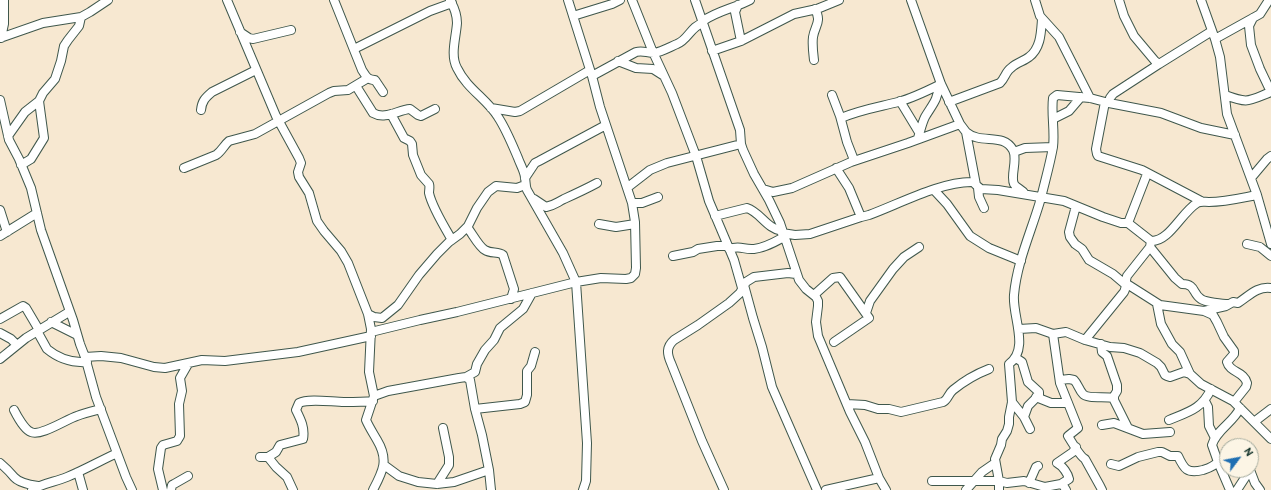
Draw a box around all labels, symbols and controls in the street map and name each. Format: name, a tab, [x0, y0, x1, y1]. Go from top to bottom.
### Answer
north arrow	[1219, 438, 1259, 478]
text: N	[1241, 445, 1256, 459]

